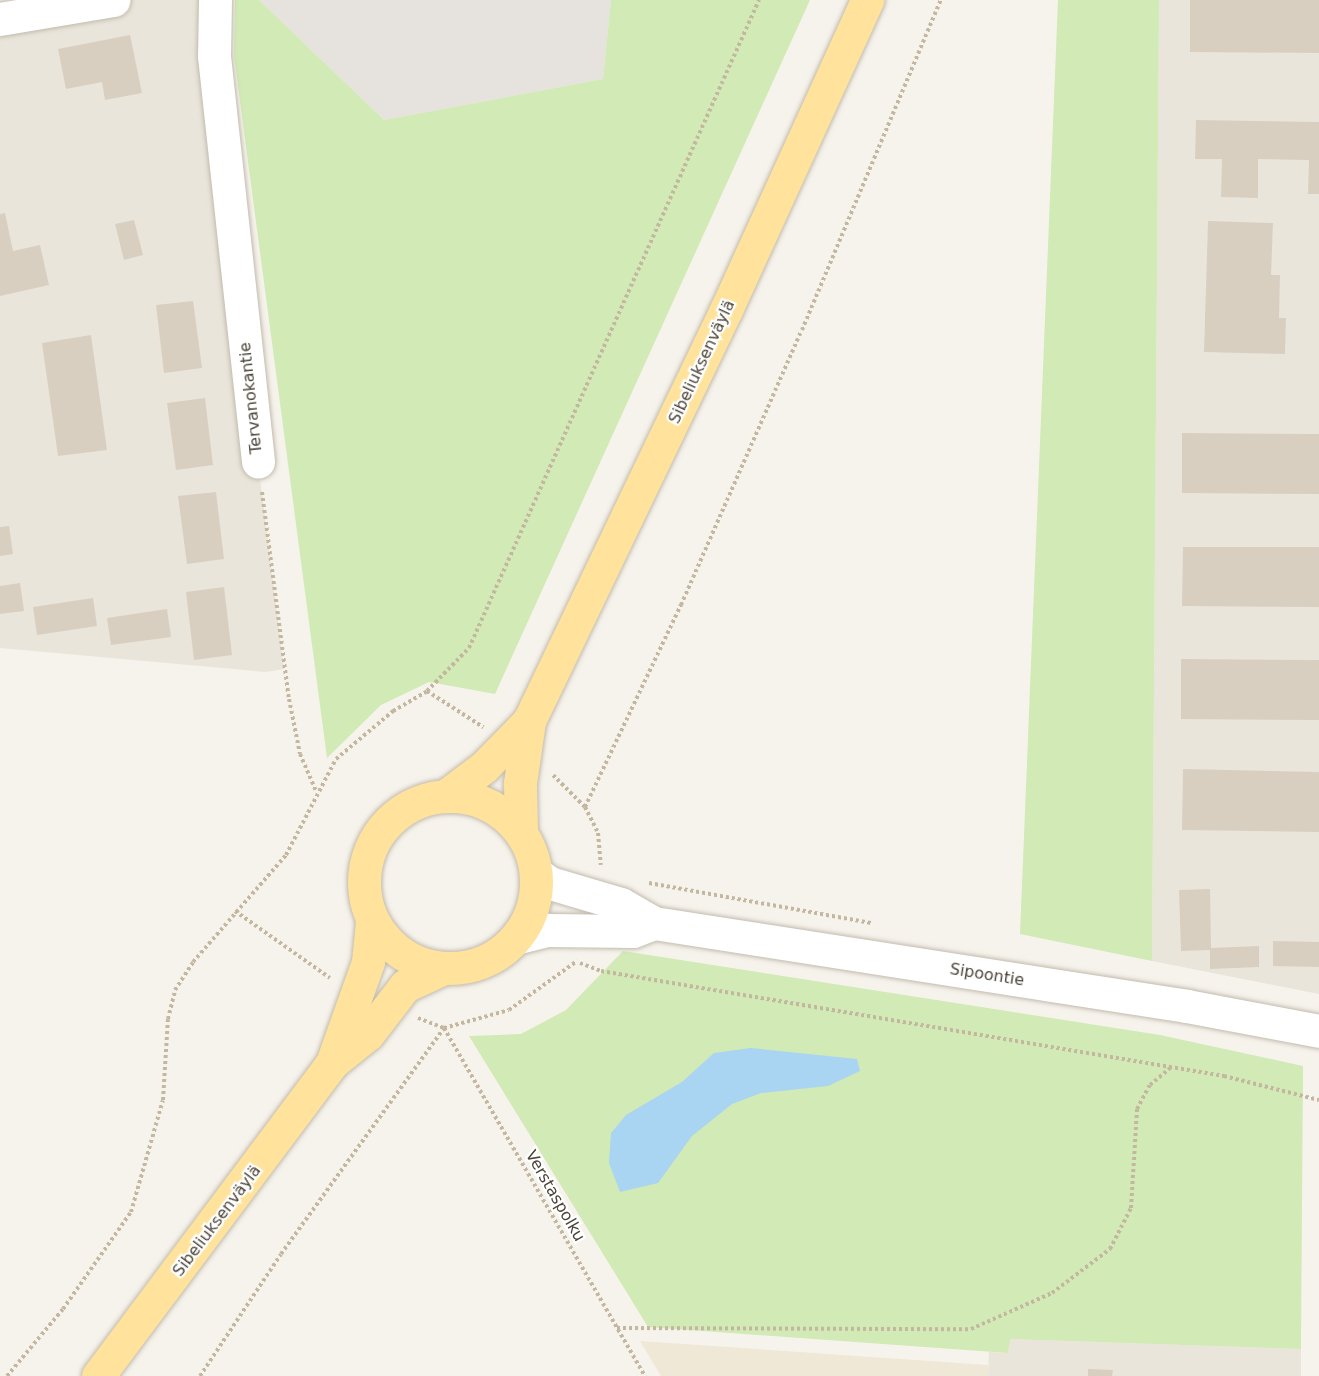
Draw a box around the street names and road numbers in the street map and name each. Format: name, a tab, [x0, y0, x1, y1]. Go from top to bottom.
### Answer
street label: Sibeliuksenväylä	[665, 297, 739, 427]
street label: Tervanokantie	[236, 341, 266, 455]
street label: Sipoontie	[948, 960, 1026, 990]
street label: Verstaspolku	[521, 1147, 589, 1245]
street label: Sibeliuksenväylä	[169, 1162, 265, 1280]

